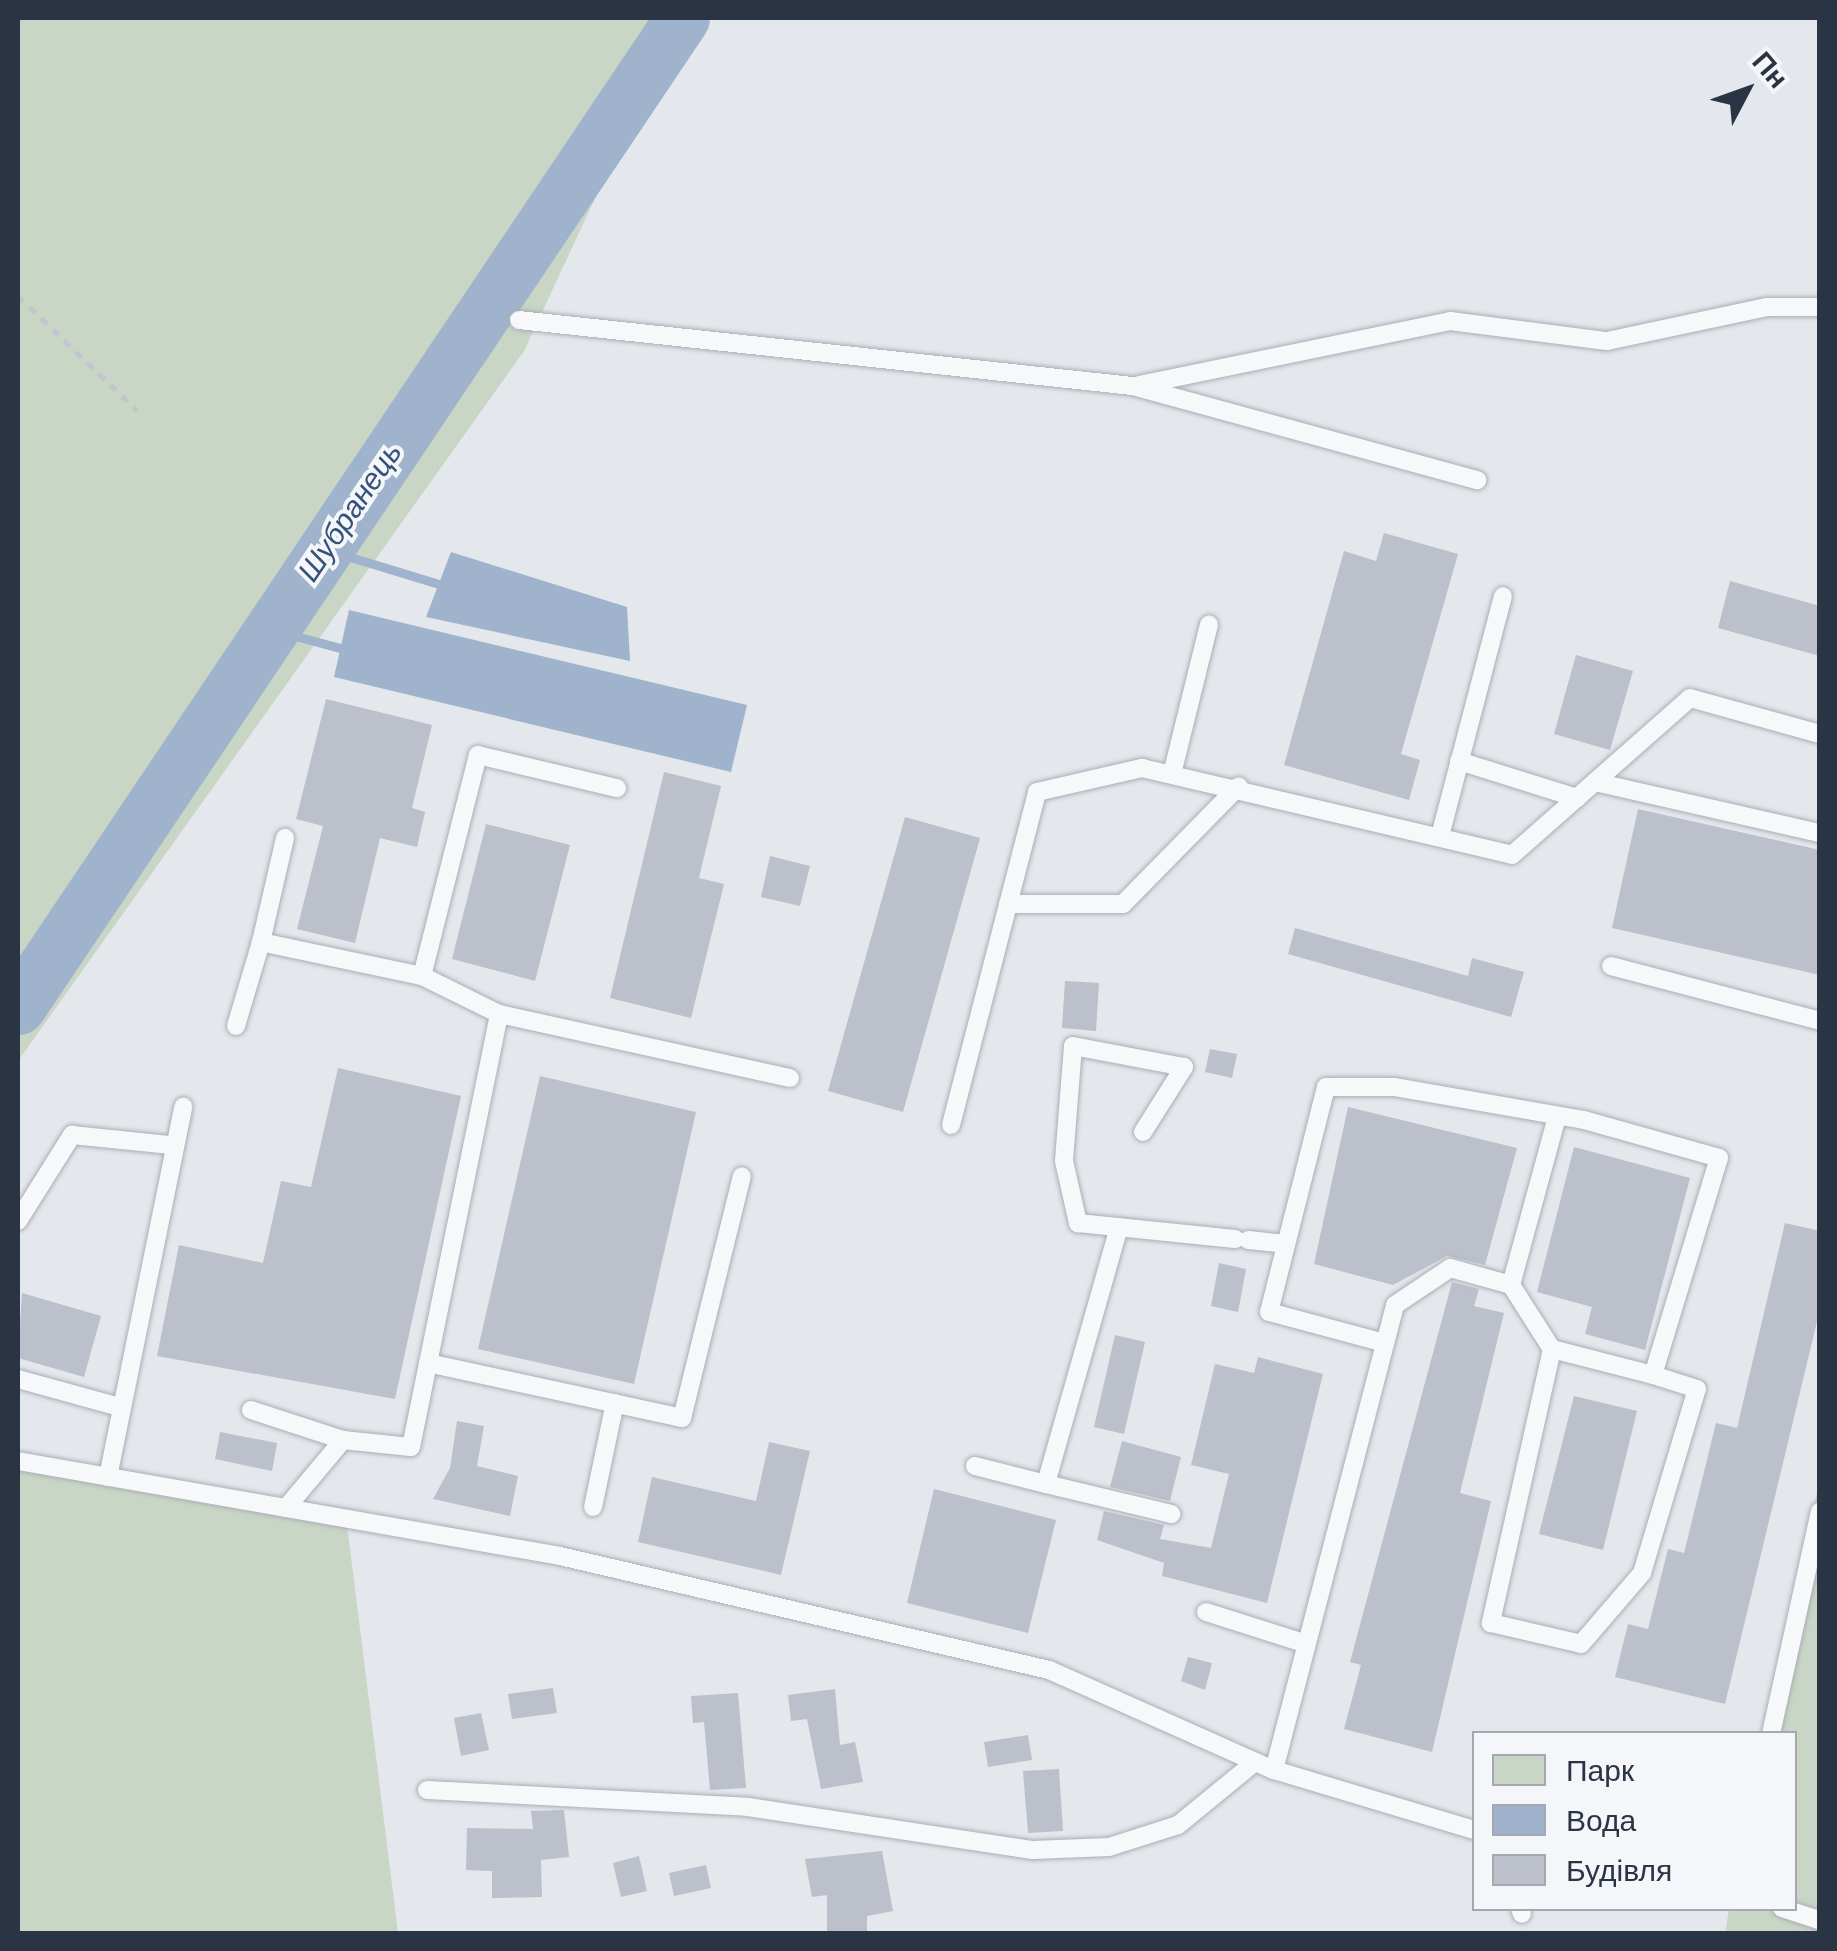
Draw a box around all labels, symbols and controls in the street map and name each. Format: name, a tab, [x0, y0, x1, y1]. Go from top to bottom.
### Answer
north arrow	[1697, 40, 1797, 140]
text: Пн	[1745, 45, 1795, 95]
water label: Шубранець	[290, 436, 410, 588]
legend	[1472, 1731, 1797, 1911]
text: Парк	[1566, 1753, 1634, 1788]
text: Вода	[1566, 1803, 1636, 1838]
text: Будівля	[1566, 1853, 1672, 1888]

